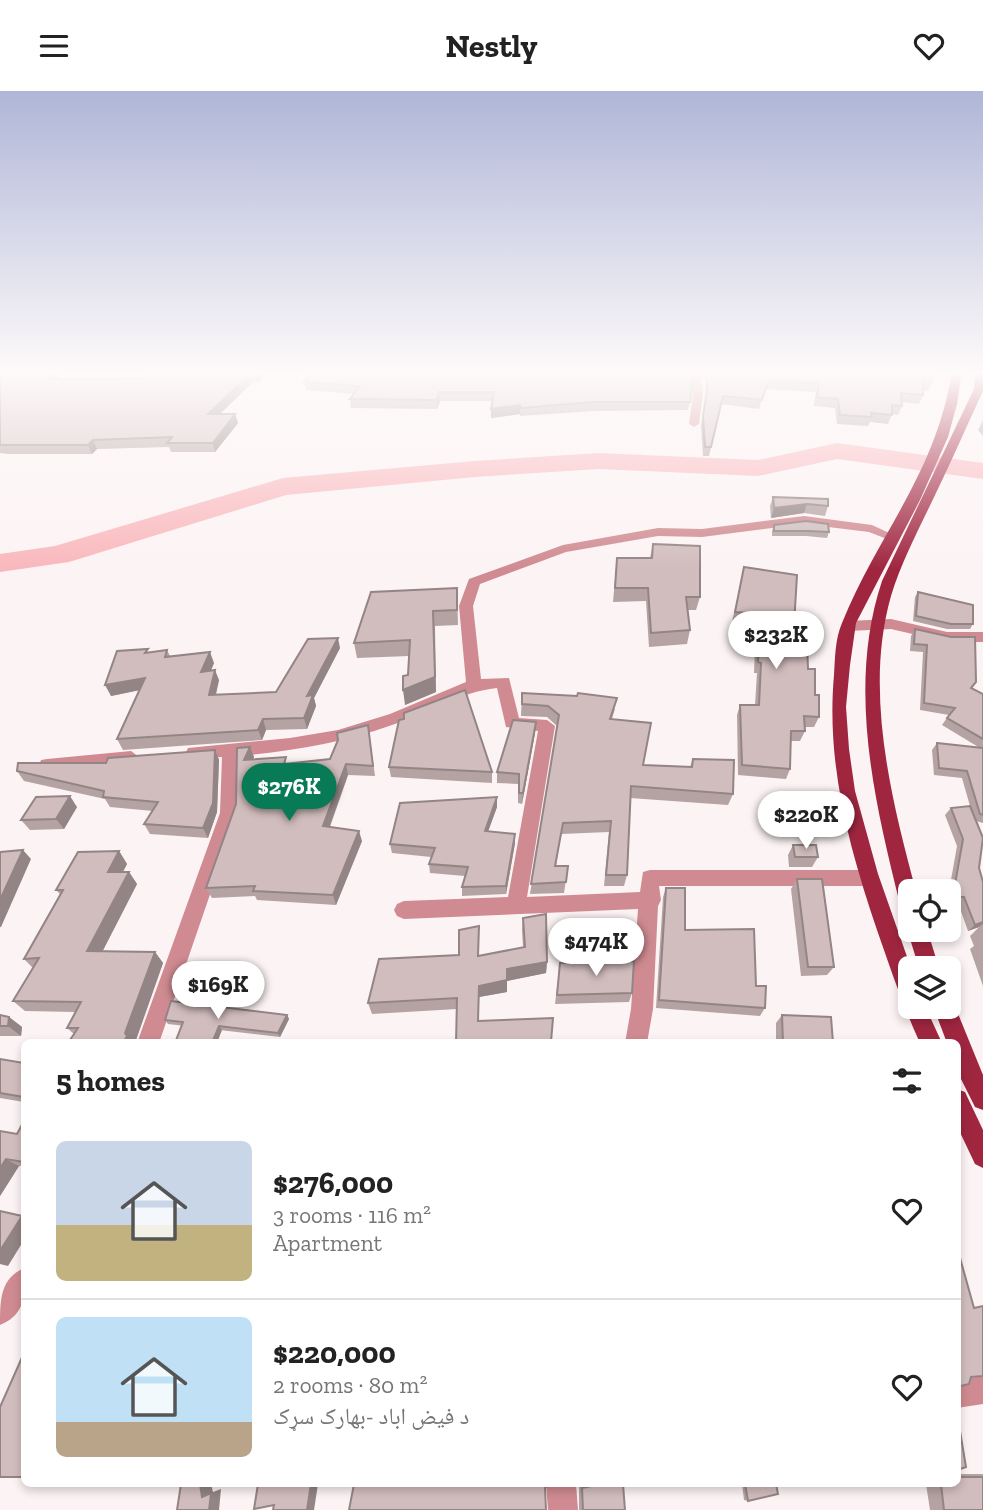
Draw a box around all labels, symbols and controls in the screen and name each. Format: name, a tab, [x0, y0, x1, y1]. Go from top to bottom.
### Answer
icon: menu	[35, 27, 73, 65]
text: Nestly	[445, 27, 538, 65]
icon: heart	[910, 27, 948, 65]
pin: $232K	[727, 611, 825, 671]
text: $232K	[744, 620, 808, 648]
pin: $276K	[240, 763, 338, 823]
text: $276K	[258, 772, 320, 800]
pin: $220K	[757, 791, 855, 851]
text: $220K	[774, 800, 838, 828]
map controls	[898, 879, 961, 1019]
button: locate	[898, 879, 961, 942]
pin: $474K	[547, 919, 645, 978]
text: $474K	[564, 927, 628, 955]
button: layers	[898, 956, 961, 1019]
pin: $169K	[169, 961, 267, 1021]
text: $169K	[188, 970, 248, 998]
icon: filters	[888, 1062, 926, 1100]
text: 5 homes	[56, 1063, 165, 1099]
text: $276,000	[273, 1165, 393, 1201]
icon: home	[112, 1169, 196, 1253]
icon: heart	[888, 1192, 926, 1230]
text: 3 rooms · 116 m²	[273, 1201, 431, 1229]
text: Apartment	[273, 1229, 382, 1257]
text: $220,000	[273, 1335, 396, 1371]
icon: home	[112, 1345, 196, 1429]
icon: heart	[888, 1368, 926, 1406]
text: 2 rooms · 80 m²	[273, 1371, 427, 1399]
text: د فیض اباد -بهارک سړک	[273, 1402, 469, 1430]

